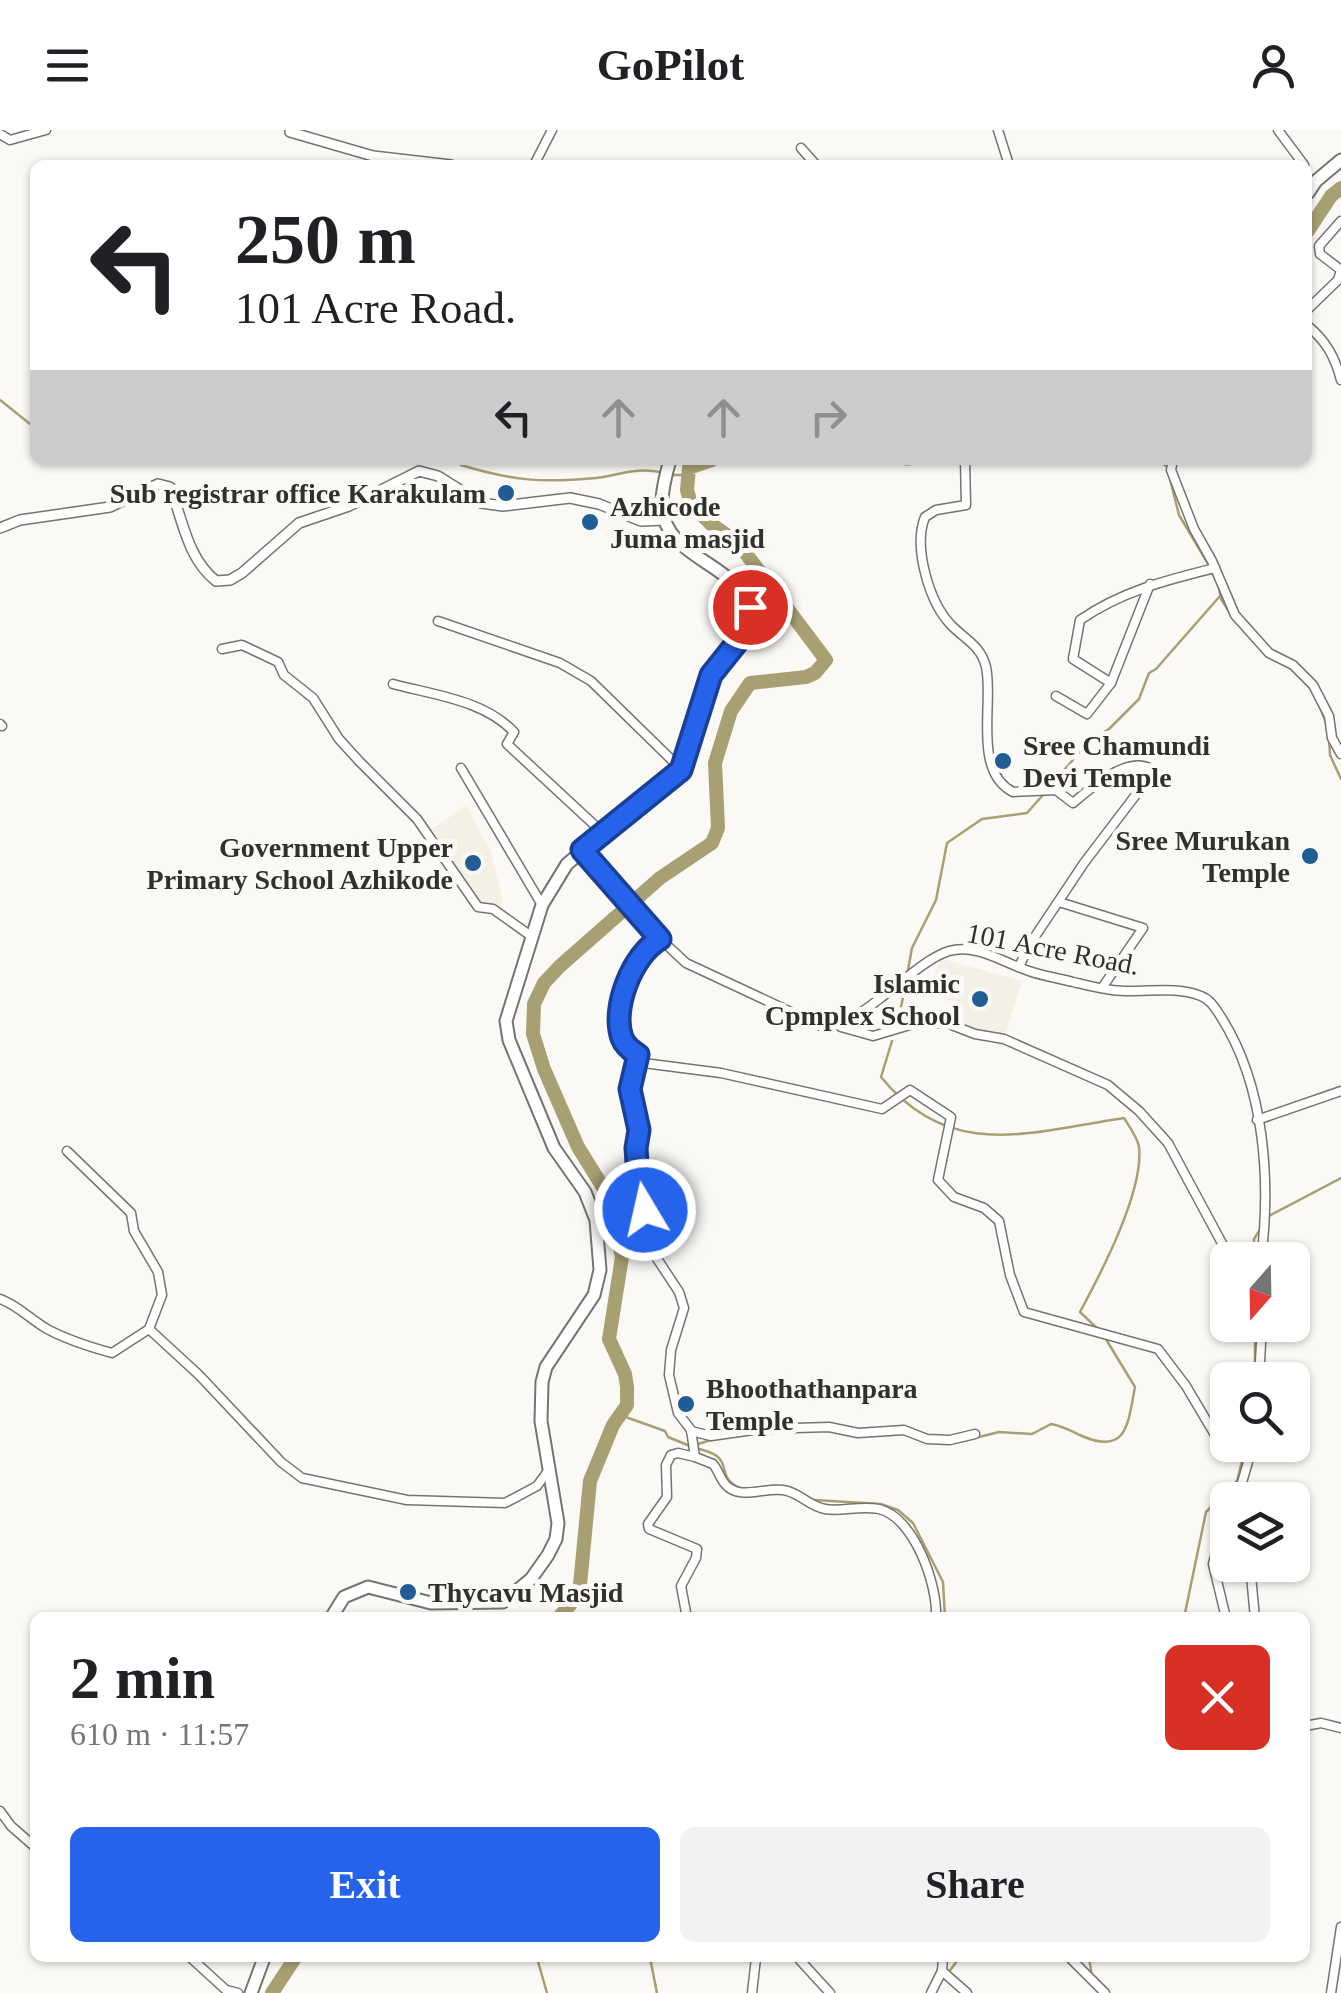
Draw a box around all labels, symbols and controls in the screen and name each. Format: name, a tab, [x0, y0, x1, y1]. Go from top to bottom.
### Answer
icon: menu	[40, 38, 95, 93]
icon: person	[1246, 38, 1301, 93]
text: GoPilot	[597, 40, 744, 90]
icon: left	[70, 200, 200, 330]
text: 250 m	[235, 201, 416, 278]
text: 101 Acre Road.	[235, 283, 516, 333]
icon: left	[486, 390, 541, 445]
icon: ahead	[591, 390, 646, 445]
icon: ahead	[696, 390, 751, 445]
icon: right	[801, 390, 856, 445]
place label: Sub registrar office Karakulam	[110, 478, 486, 509]
marker: Sub registrar office Karakulam	[495, 482, 517, 504]
place label: Azhicode Juma masjid	[610, 491, 765, 554]
marker: Azhicode Juma masjid	[579, 511, 601, 533]
pin	[708, 565, 793, 650]
icon: arrive	[723, 580, 778, 635]
place label: Sree Chamundi Devi Temple	[1023, 730, 1210, 793]
marker: Sree Chamundi Devi Temple	[992, 750, 1014, 772]
place label: Sree Murukan Temple	[1116, 825, 1290, 888]
place label: Government Upper Primary School Azhikode	[147, 832, 453, 895]
marker: Sree Murukan Temple	[1299, 845, 1321, 867]
marker: Government Upper Primary School Azhikode	[462, 852, 484, 874]
street label: 101 Acre Road.	[964, 917, 1142, 981]
place label: Islamic Cpmplex School	[765, 968, 960, 1031]
marker: Islamic Cpmplex School	[969, 988, 991, 1010]
position arrow	[593, 1158, 697, 1262]
north arrow	[1210, 1242, 1310, 1342]
map controls	[1210, 1242, 1310, 1582]
button: search	[1210, 1362, 1310, 1462]
place label: Bhoothathanpara Temple	[706, 1373, 918, 1436]
marker: Bhoothathanpara Temple	[675, 1393, 697, 1415]
button: layers	[1210, 1482, 1310, 1582]
place label: Thycavu Masjid	[428, 1577, 624, 1608]
marker: Thycavu Masjid	[397, 1581, 419, 1603]
text: 2 min	[70, 1645, 215, 1711]
button: close	[1165, 1645, 1270, 1750]
text: 610 m · 11:57	[70, 1716, 249, 1752]
button: Exit	[70, 1827, 660, 1942]
button: Share	[680, 1827, 1270, 1942]

